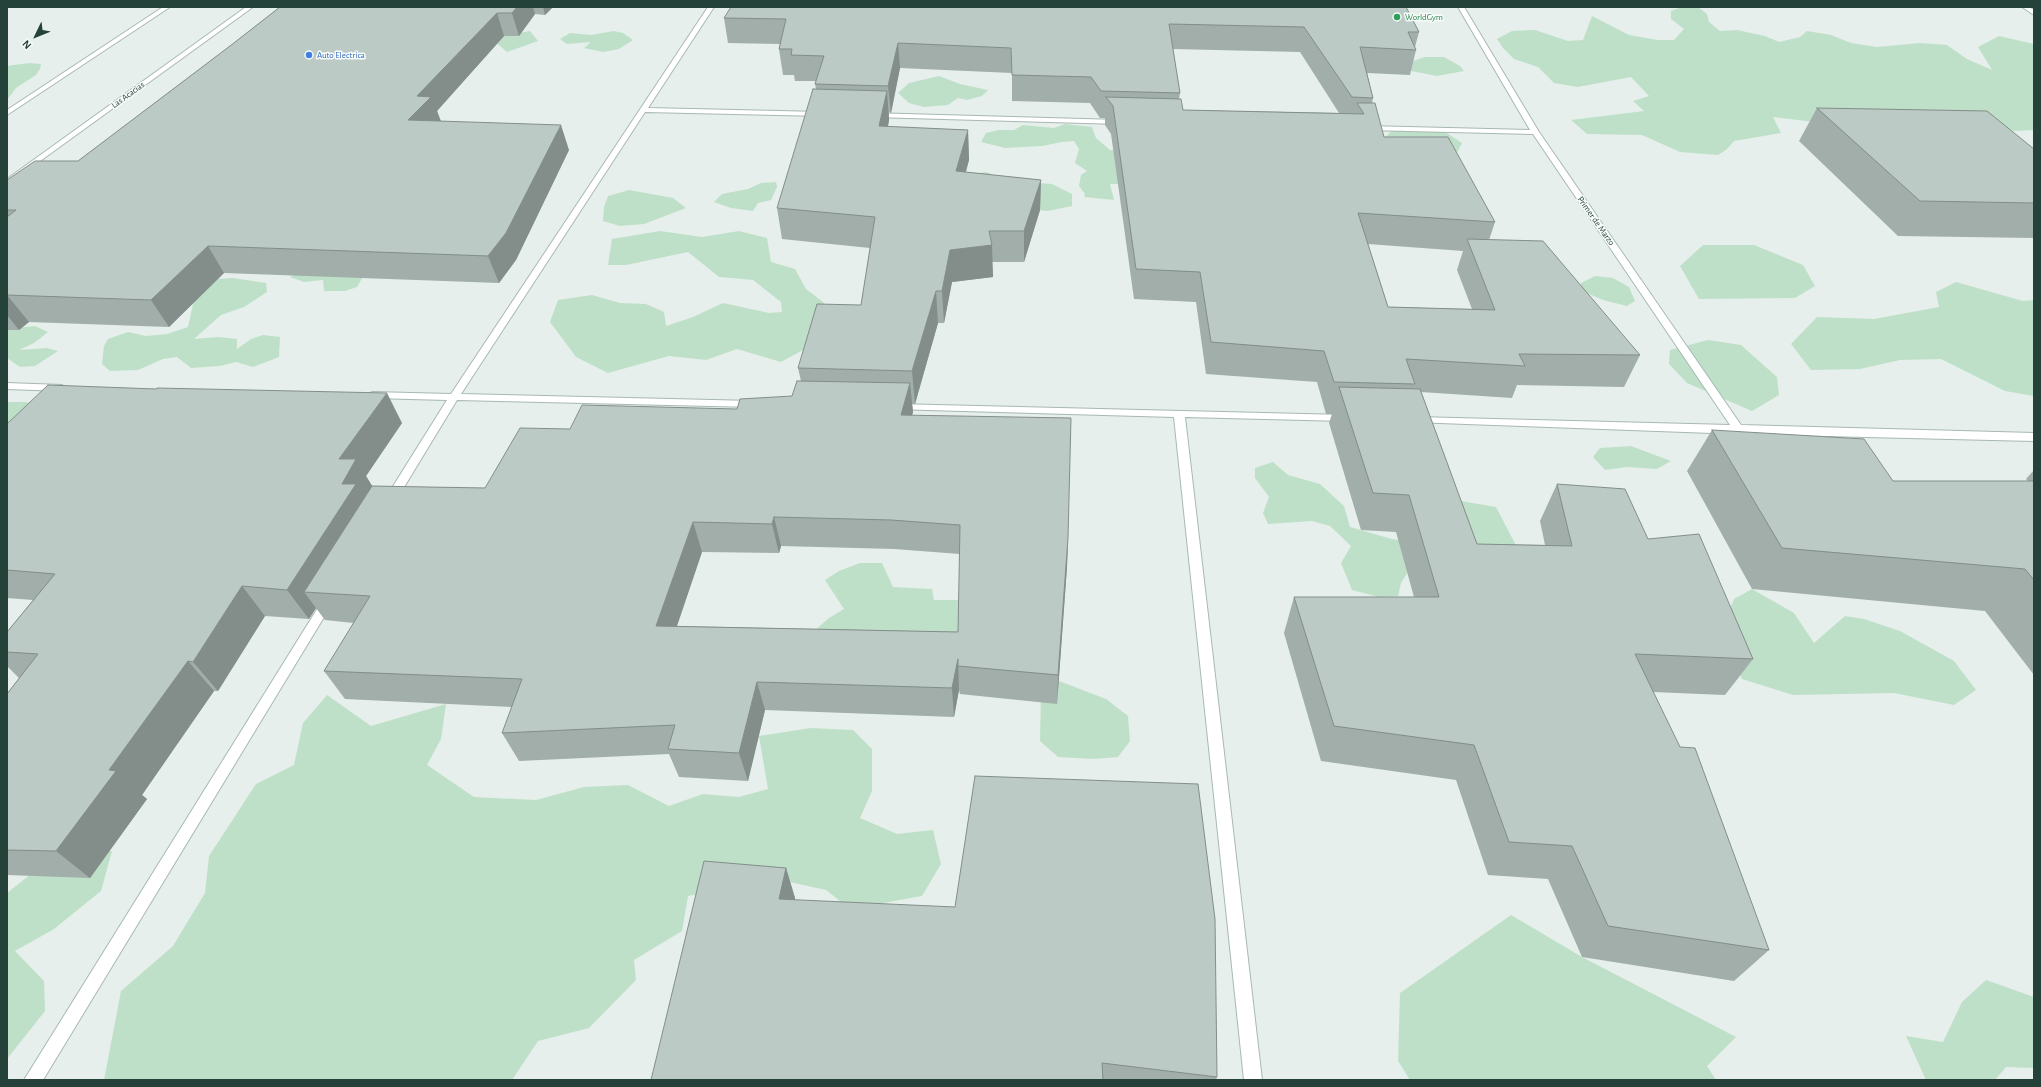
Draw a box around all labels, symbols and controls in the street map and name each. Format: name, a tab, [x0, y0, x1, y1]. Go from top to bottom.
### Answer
marker: WorldGym	[1392, 12, 1402, 22]
place label: WorldGym	[1405, 12, 1443, 22]
north arrow	[16, 16, 56, 56]
text: N	[20, 38, 33, 51]
marker: Auto Electrica	[304, 50, 314, 60]
place label: Auto Electrica	[317, 50, 365, 60]
street label: Las Acacias	[109, 79, 147, 111]
street label: Primer de Marzo	[1575, 194, 1617, 248]

